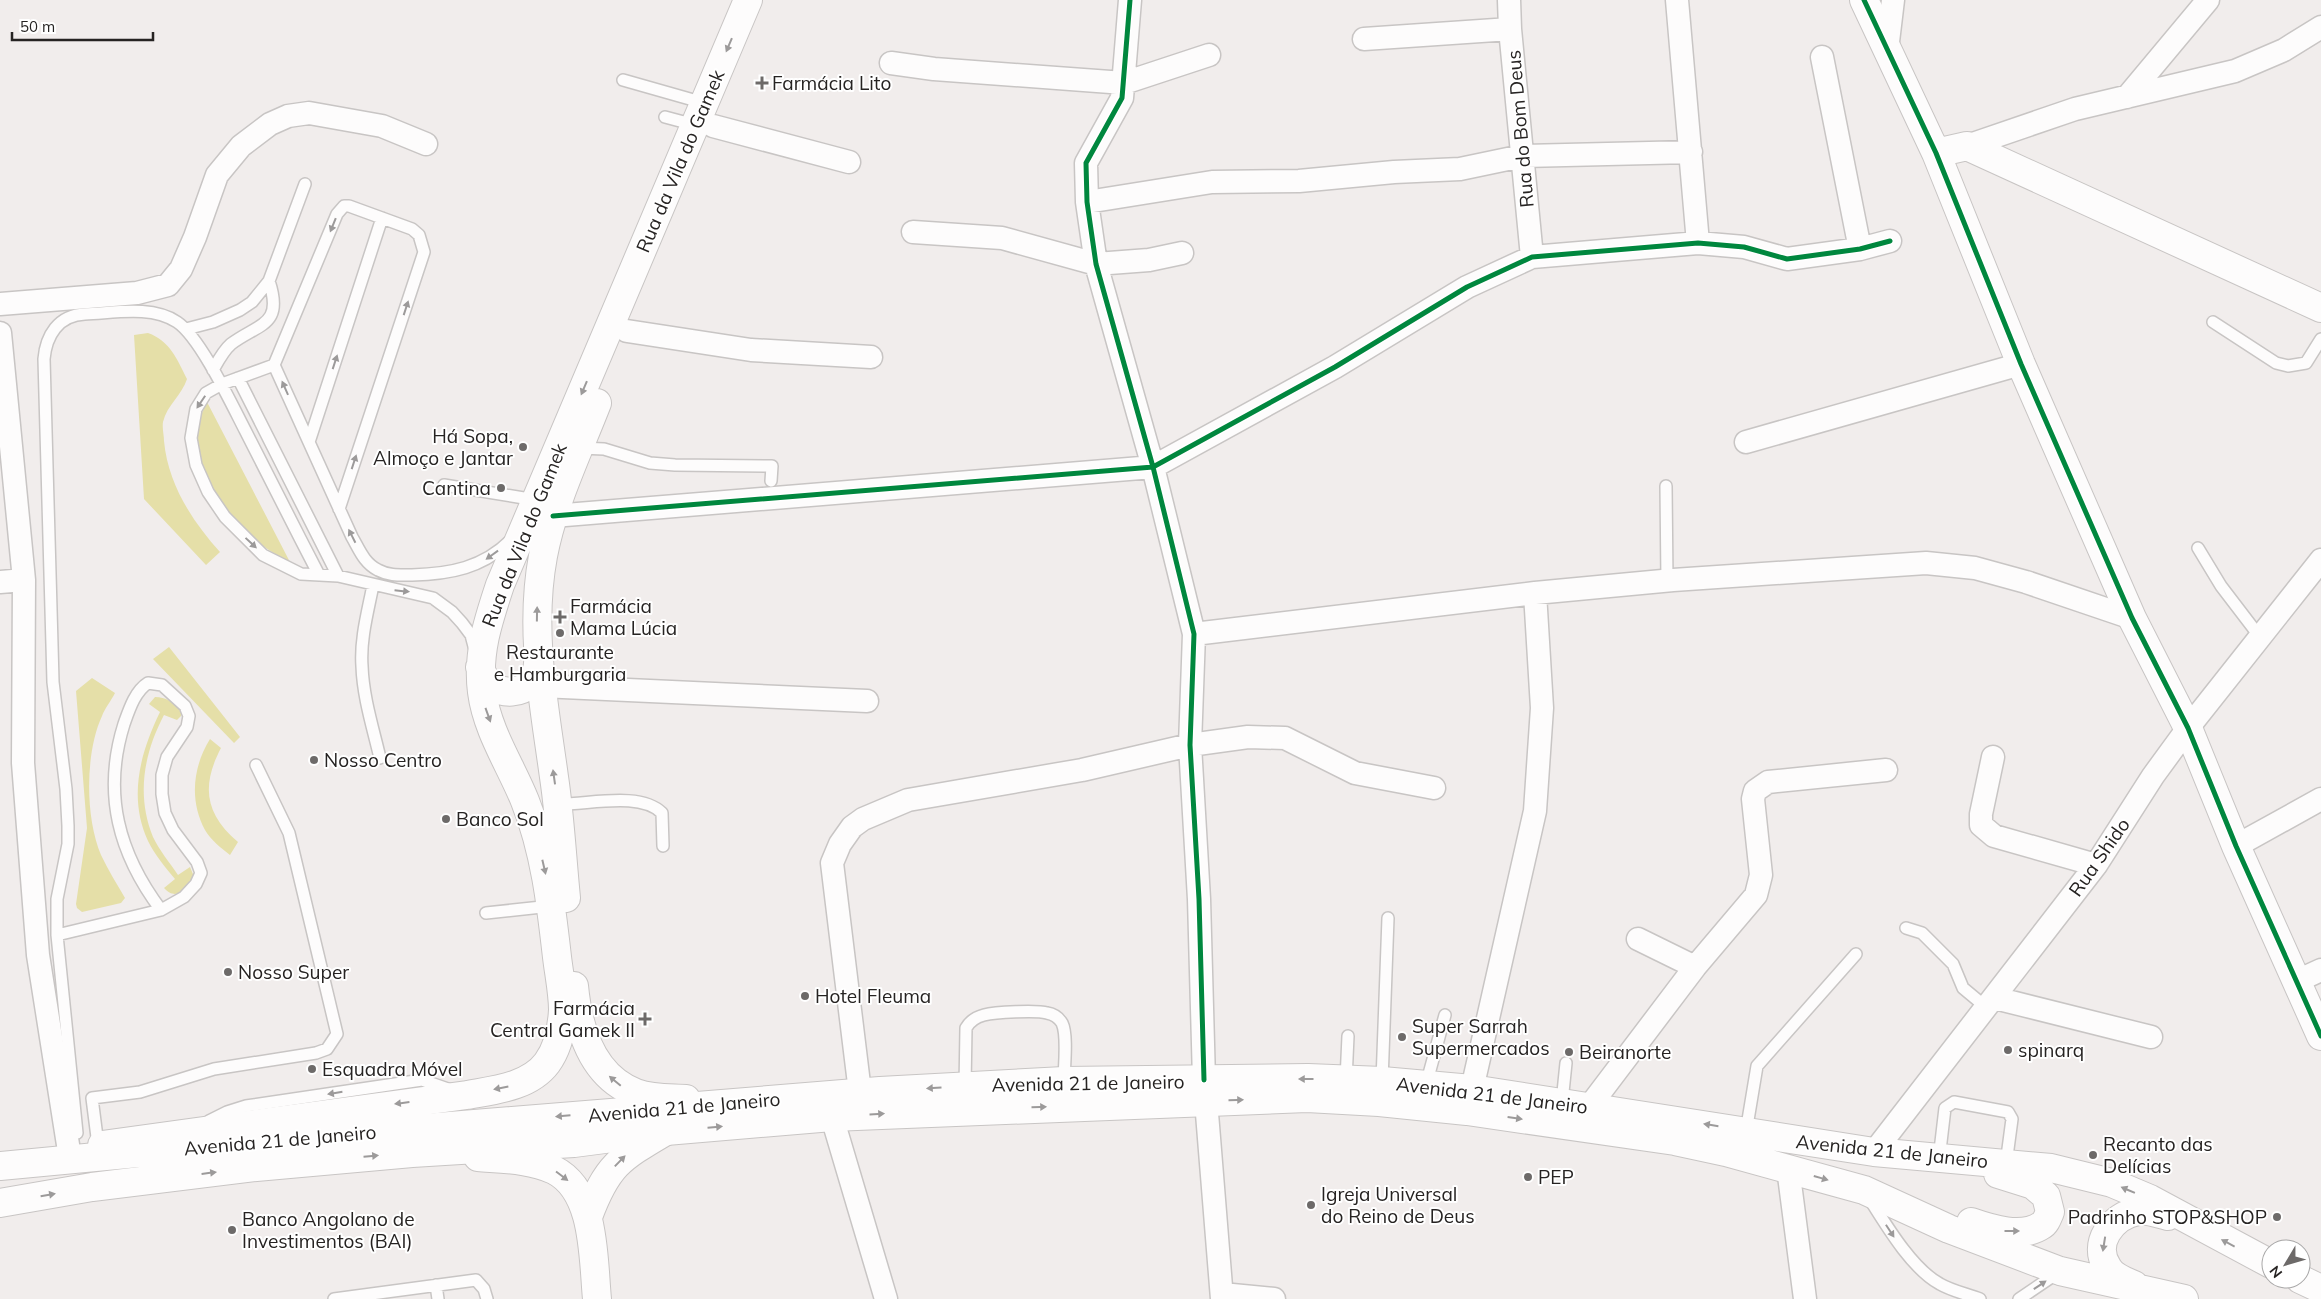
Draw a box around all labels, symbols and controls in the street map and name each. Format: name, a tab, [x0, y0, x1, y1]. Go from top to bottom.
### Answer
scale bar	[12, 10, 154, 42]
text: 50 m	[20, 17, 55, 36]
one-way arrow	[724, 38, 732, 52]
street label: Rua do Bom Deus	[1501, 49, 1539, 209]
street label: Rua da Vila do Gamek	[631, 66, 729, 256]
place label: Farmácia Lito	[772, 71, 891, 95]
marker: Farmácia Lito	[756, 77, 768, 89]
one-way arrow	[329, 217, 336, 232]
one-way arrow	[402, 301, 410, 316]
one-way arrow	[332, 355, 339, 370]
one-way arrow	[281, 381, 289, 395]
one-way arrow	[579, 381, 587, 395]
one-way arrow	[196, 395, 206, 408]
place label: Há Sopa, Almoço e Jantar	[373, 424, 513, 470]
street label: Rua da Vila do Gamek	[476, 439, 572, 630]
marker: Há Sopa, Almoço e Jantar	[517, 441, 529, 453]
one-way arrow	[351, 455, 358, 470]
place label: Cantina	[422, 476, 491, 500]
marker: Cantina	[495, 482, 507, 494]
one-way arrow	[348, 529, 356, 543]
one-way arrow	[244, 537, 256, 549]
one-way arrow	[486, 550, 499, 561]
one-way arrow	[394, 587, 410, 595]
place label: Farmácia Mama Lúcia	[570, 594, 677, 640]
one-way arrow	[533, 606, 541, 622]
marker: Farmácia Mama Lúcia	[554, 611, 566, 623]
marker: Restaurante e Hamburgaria	[554, 627, 566, 639]
place label: Restaurante e Hamburgaria	[494, 640, 626, 686]
one-way arrow	[484, 708, 492, 723]
place label: Nosso Centro	[324, 748, 442, 772]
marker: Nosso Centro	[308, 754, 320, 766]
one-way arrow	[550, 768, 558, 784]
place label: Banco Sol	[456, 807, 544, 831]
marker: Banco Sol	[440, 813, 452, 825]
street label: Rua Shido	[2063, 813, 2135, 901]
one-way arrow	[540, 860, 548, 875]
place label: Nosso Super	[238, 960, 349, 984]
marker: Nosso Super	[222, 966, 234, 978]
place label: Hotel Fleuma	[815, 984, 931, 1008]
marker: Hotel Fleuma	[799, 990, 811, 1002]
place label: Farmácia Central Gamek II	[490, 996, 635, 1042]
marker: Farmácia Central Gamek II	[639, 1013, 651, 1025]
place label: Super Sarrah Supermercados	[1412, 1014, 1550, 1060]
marker: Super Sarrah Supermercados	[1396, 1031, 1408, 1043]
place label: spinarq	[2018, 1038, 2084, 1062]
place label: Beiranorte	[1579, 1040, 1671, 1064]
marker: spinarq	[2002, 1044, 2014, 1056]
marker: Beiranorte	[1563, 1046, 1575, 1058]
place label: Esquadra Móvel	[322, 1057, 463, 1081]
marker: Esquadra Móvel	[306, 1063, 318, 1075]
street label: Avenida 21 de Janeiro	[991, 1069, 1185, 1097]
street label: Avenida 21 de Janeiro	[1395, 1071, 1589, 1119]
one-way arrow	[1298, 1074, 1314, 1082]
one-way arrow	[609, 1075, 622, 1086]
one-way arrow	[494, 1084, 509, 1092]
one-way arrow	[926, 1085, 942, 1093]
street label: Avenida 21 de Janeiro	[587, 1087, 781, 1127]
one-way arrow	[326, 1089, 342, 1097]
one-way arrow	[1229, 1096, 1245, 1104]
one-way arrow	[393, 1100, 409, 1108]
one-way arrow	[1031, 1103, 1047, 1111]
one-way arrow	[869, 1110, 885, 1118]
one-way arrow	[554, 1113, 570, 1121]
one-way arrow	[1507, 1114, 1523, 1122]
street label: Avenida 21 de Janeiro	[183, 1120, 377, 1160]
one-way arrow	[1702, 1121, 1718, 1129]
one-way arrow	[707, 1122, 723, 1130]
street label: Avenida 21 de Janeiro	[1795, 1129, 1989, 1173]
place label: Recanto das Delícias	[2103, 1132, 2213, 1178]
marker: Recanto das Delícias	[2087, 1149, 2099, 1161]
one-way arrow	[363, 1152, 379, 1160]
one-way arrow	[614, 1155, 626, 1167]
place label: PEP	[1538, 1165, 1574, 1189]
one-way arrow	[201, 1169, 217, 1177]
one-way arrow	[555, 1170, 568, 1181]
marker: PEP	[1522, 1171, 1534, 1183]
one-way arrow	[1813, 1174, 1828, 1182]
place label: Igreja Universal do Reino de Deus	[1321, 1182, 1475, 1228]
one-way arrow	[2120, 1185, 2135, 1193]
one-way arrow	[40, 1190, 56, 1198]
marker: Igreja Universal do Reino de Deus	[1305, 1199, 1317, 1211]
place label: Padrinho STOP&SHOP	[2068, 1205, 2267, 1229]
place label: Banco Angolano de Investimentos (BAI)	[242, 1207, 414, 1253]
marker: Padrinho STOP&SHOP	[2271, 1211, 2283, 1223]
marker: Banco Angolano de Investimentos (BAI)	[226, 1224, 238, 1236]
one-way arrow	[1886, 1225, 1895, 1238]
one-way arrow	[2004, 1227, 2020, 1235]
one-way arrow	[2099, 1236, 2107, 1252]
one-way arrow	[2221, 1239, 2236, 1247]
north arrow	[2261, 1239, 2311, 1289]
text: N	[2265, 1262, 2286, 1282]
one-way arrow	[2033, 1280, 2046, 1290]

